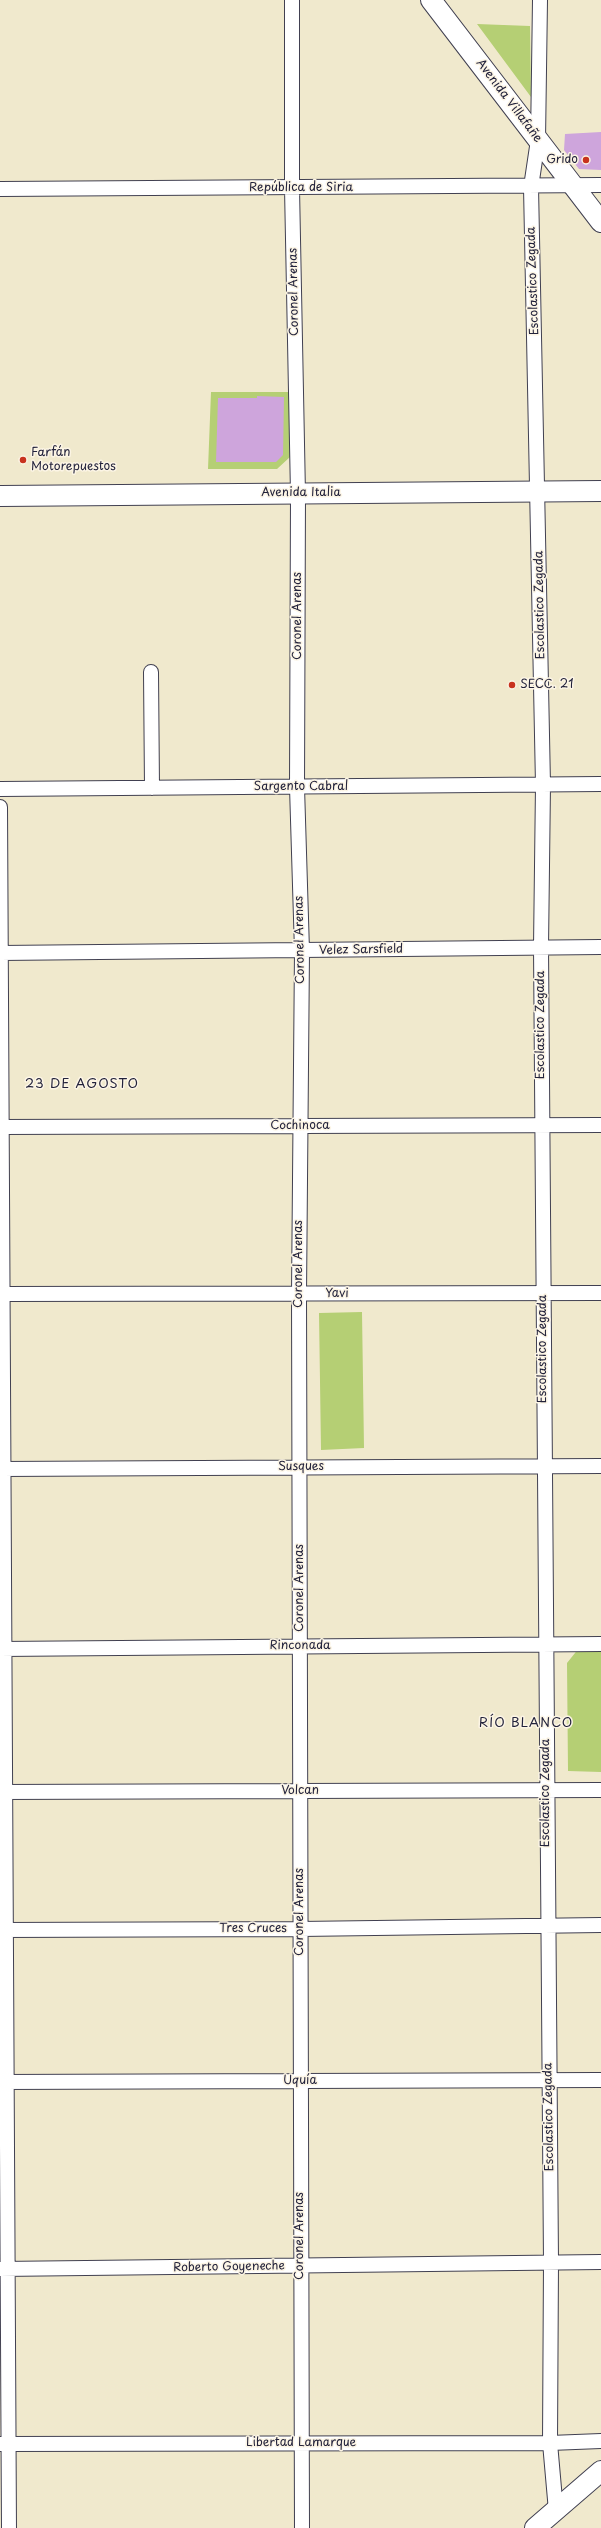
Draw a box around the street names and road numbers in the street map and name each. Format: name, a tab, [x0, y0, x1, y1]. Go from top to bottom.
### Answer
street label: Avenida Villafañe	[473, 56, 545, 146]
street label: República de Siria	[249, 181, 353, 195]
street label: Escolastico Zegada	[524, 227, 542, 335]
street label: Coronel Arenas	[286, 248, 302, 336]
street label: Avenida Italia	[261, 486, 341, 500]
street label: Escolastico Zegada	[532, 551, 548, 659]
street label: Coronel Arenas	[291, 572, 305, 660]
street label: Sargento Cabral	[254, 780, 348, 794]
street label: Coronel Arenas	[292, 896, 308, 984]
street label: Velez Sarsfield	[319, 942, 403, 958]
street label: Escolastico Zegada	[534, 971, 548, 1079]
street label: Cochinoca	[270, 1119, 330, 1133]
street label: Coronel Arenas	[292, 1220, 306, 1308]
street label: Yavi	[325, 1287, 349, 1301]
street label: Escolastico Zegada	[536, 1295, 550, 1403]
street label: Susques	[278, 1460, 324, 1474]
street label: Coronel Arenas	[293, 1544, 307, 1632]
street label: Rinconada	[269, 1639, 331, 1653]
street label: Escolastico Zegada	[539, 1739, 553, 1847]
street label: Volcan	[281, 1784, 319, 1798]
street label: Coronel Arenas	[293, 1868, 307, 1956]
street label: Tres Cruces	[219, 1922, 287, 1936]
street label: Escolastico Zegada	[541, 2063, 557, 2171]
street label: Uquía	[283, 2074, 317, 2088]
street label: Coronel Arenas	[293, 2192, 307, 2280]
street label: Roberto Goyeneche	[173, 2259, 285, 2275]
street label: Libertad Lamarque	[246, 2436, 356, 2450]

